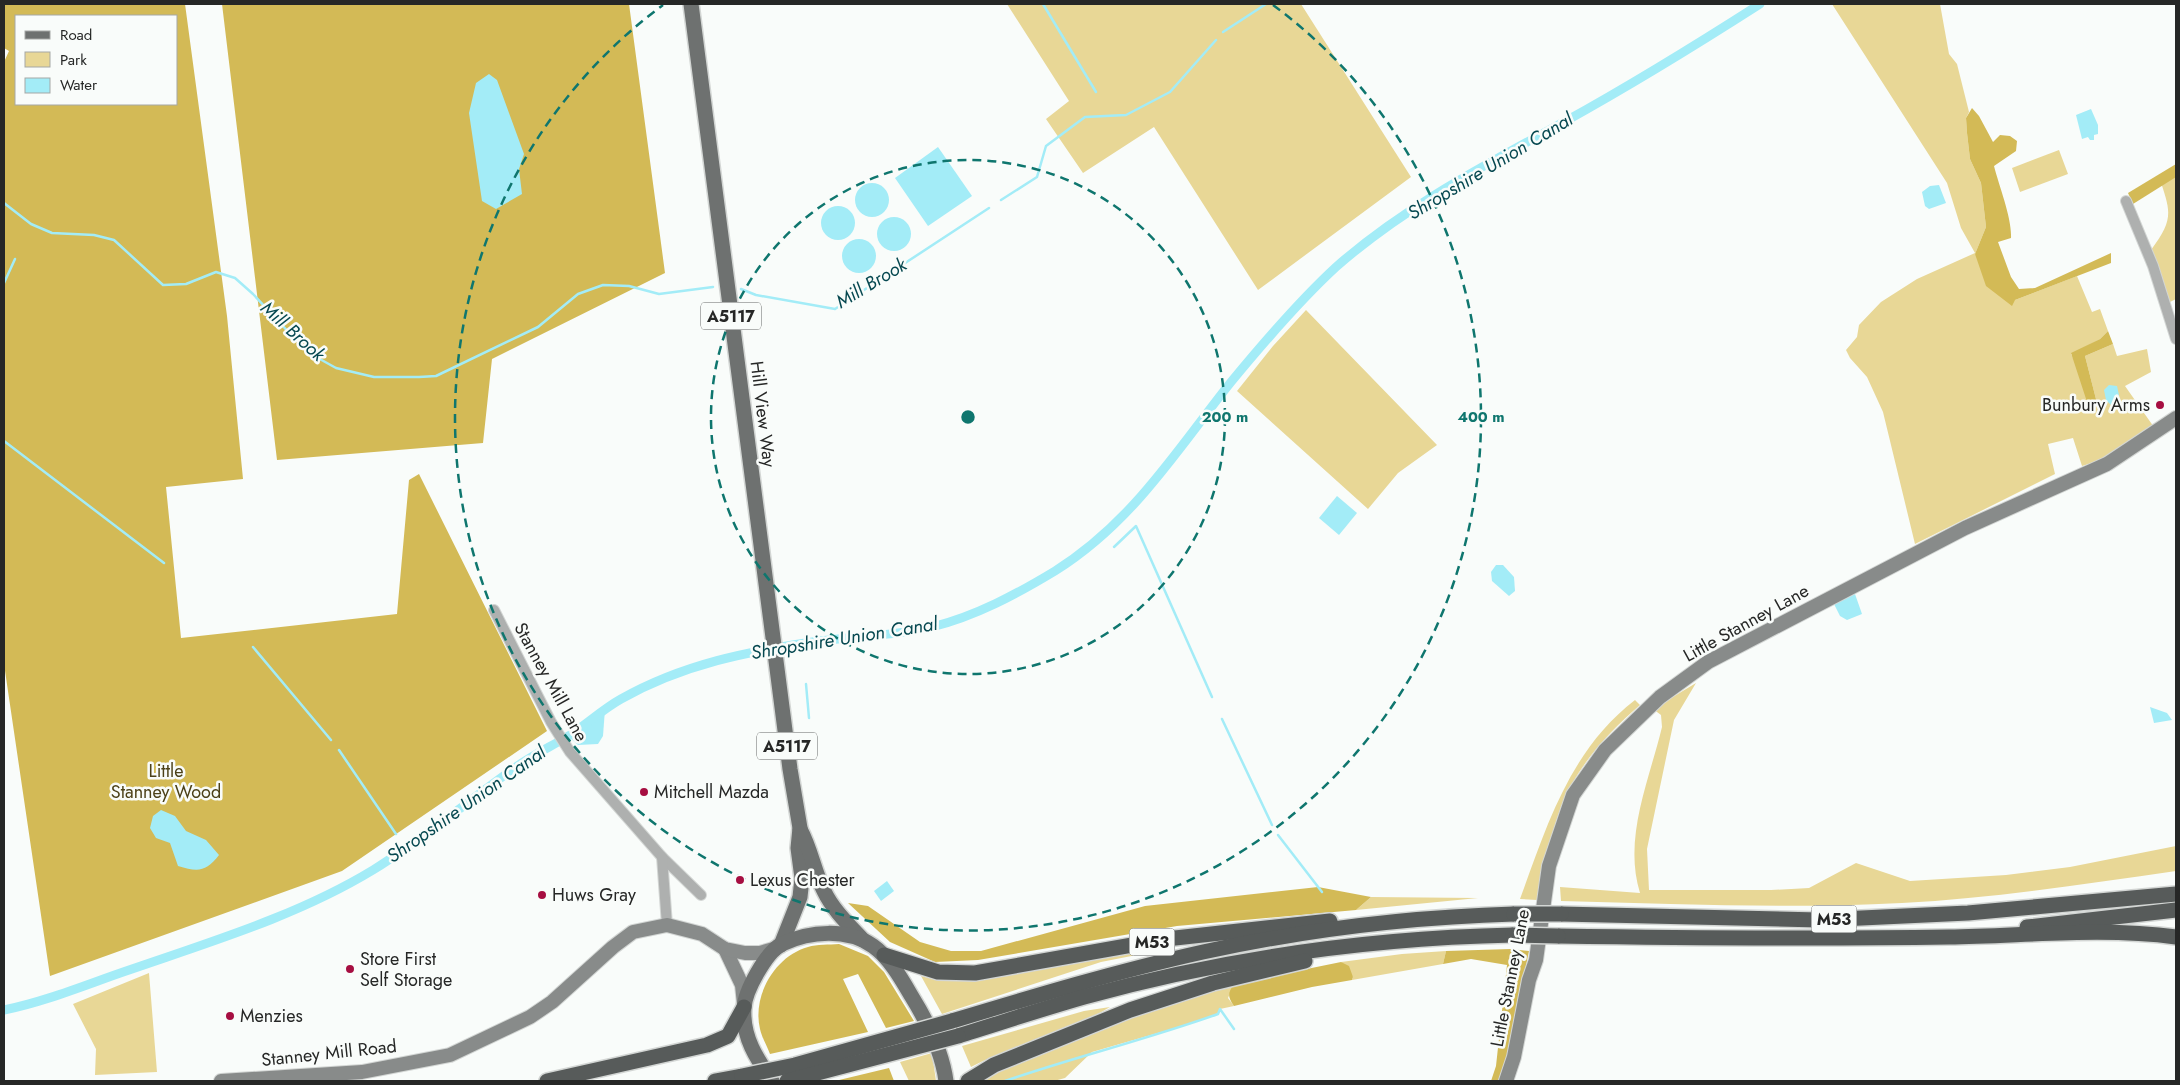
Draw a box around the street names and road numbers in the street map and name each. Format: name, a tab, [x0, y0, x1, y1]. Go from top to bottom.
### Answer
road number: A5117	[701, 302, 761, 330]
street label: Hill View Way	[744, 359, 782, 469]
street label: Little Stanney Lane	[1679, 578, 1813, 668]
street label: Stanney Mill Lane	[508, 618, 594, 746]
road number: A5117	[757, 732, 817, 759]
road number: M53	[1812, 906, 1856, 932]
street label: Little Stanney Lane	[1484, 907, 1536, 1049]
road number: M53	[1130, 929, 1174, 956]
street label: Stanney Mill Road	[260, 1033, 398, 1073]

